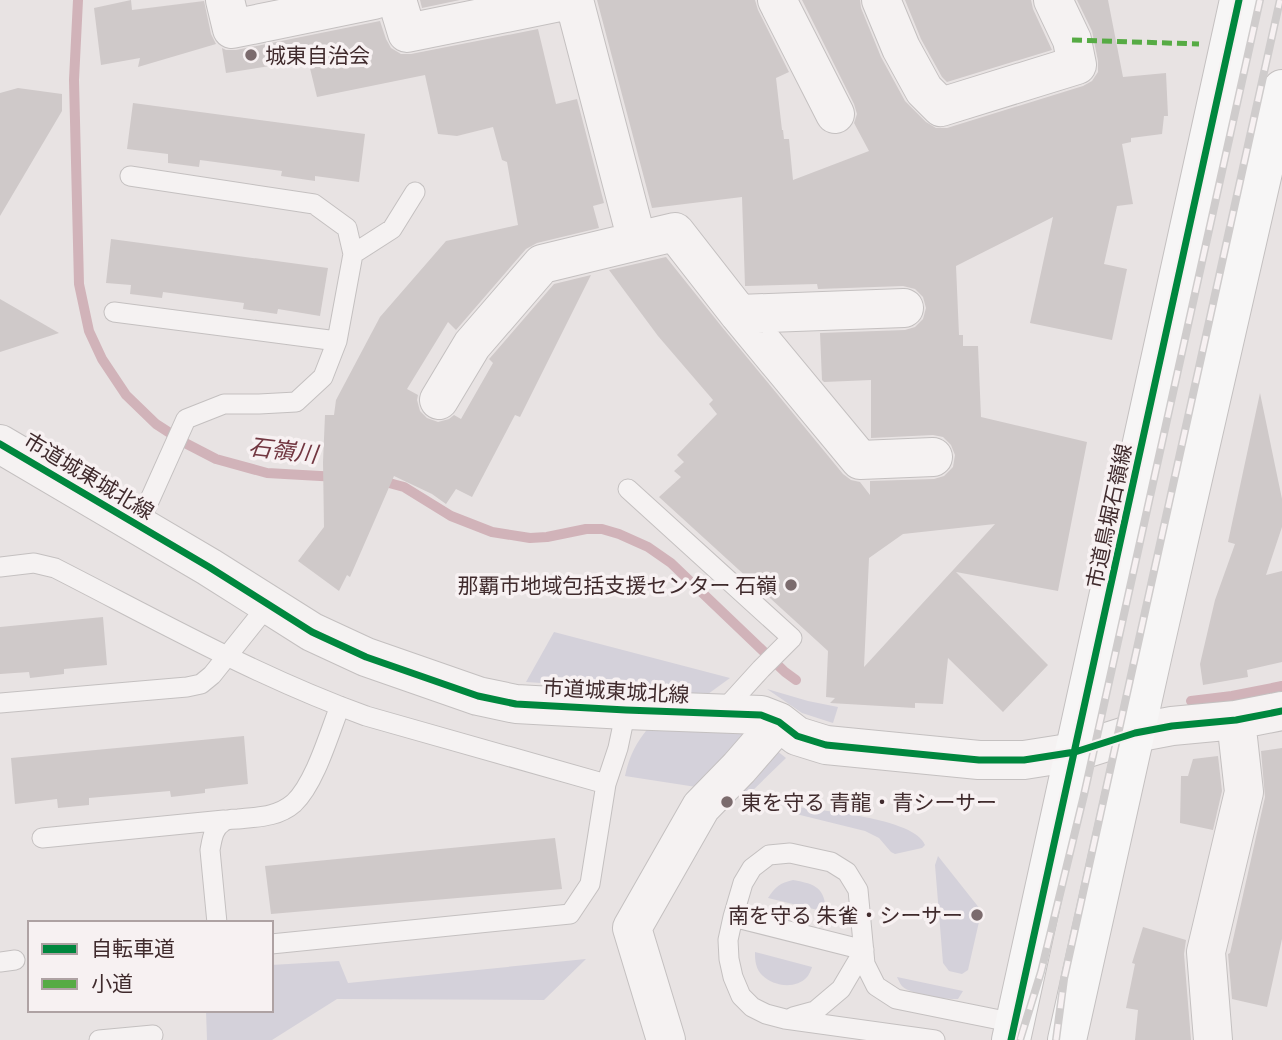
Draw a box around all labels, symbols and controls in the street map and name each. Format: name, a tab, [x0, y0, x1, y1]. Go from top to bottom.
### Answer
place label: 城東自治会	[265, 42, 370, 69]
marker: 城東自治会	[243, 47, 259, 63]
street label: 市道城東城北線	[19, 427, 159, 525]
water label: 石嶺川	[247, 431, 322, 469]
street label: 市道鳥堀石嶺線	[1081, 441, 1137, 591]
place label: 那覇市地域包括支援センター 石嶺	[458, 572, 777, 599]
marker: 那覇市地域包括支援センター 石嶺	[783, 577, 799, 593]
street label: 市道城東城北線	[542, 674, 690, 708]
place label: 東を守る 青龍・青シーサー	[741, 789, 997, 816]
marker: 東を守る 青龍・青シーサー	[719, 794, 735, 810]
place label: 南を守る 朱雀・シーサー	[728, 902, 963, 929]
marker: 南を守る 朱雀・シーサー	[969, 907, 985, 923]
legend	[28, 921, 273, 1012]
text: 自転車道	[91, 935, 175, 962]
text: 小道	[91, 970, 133, 997]

